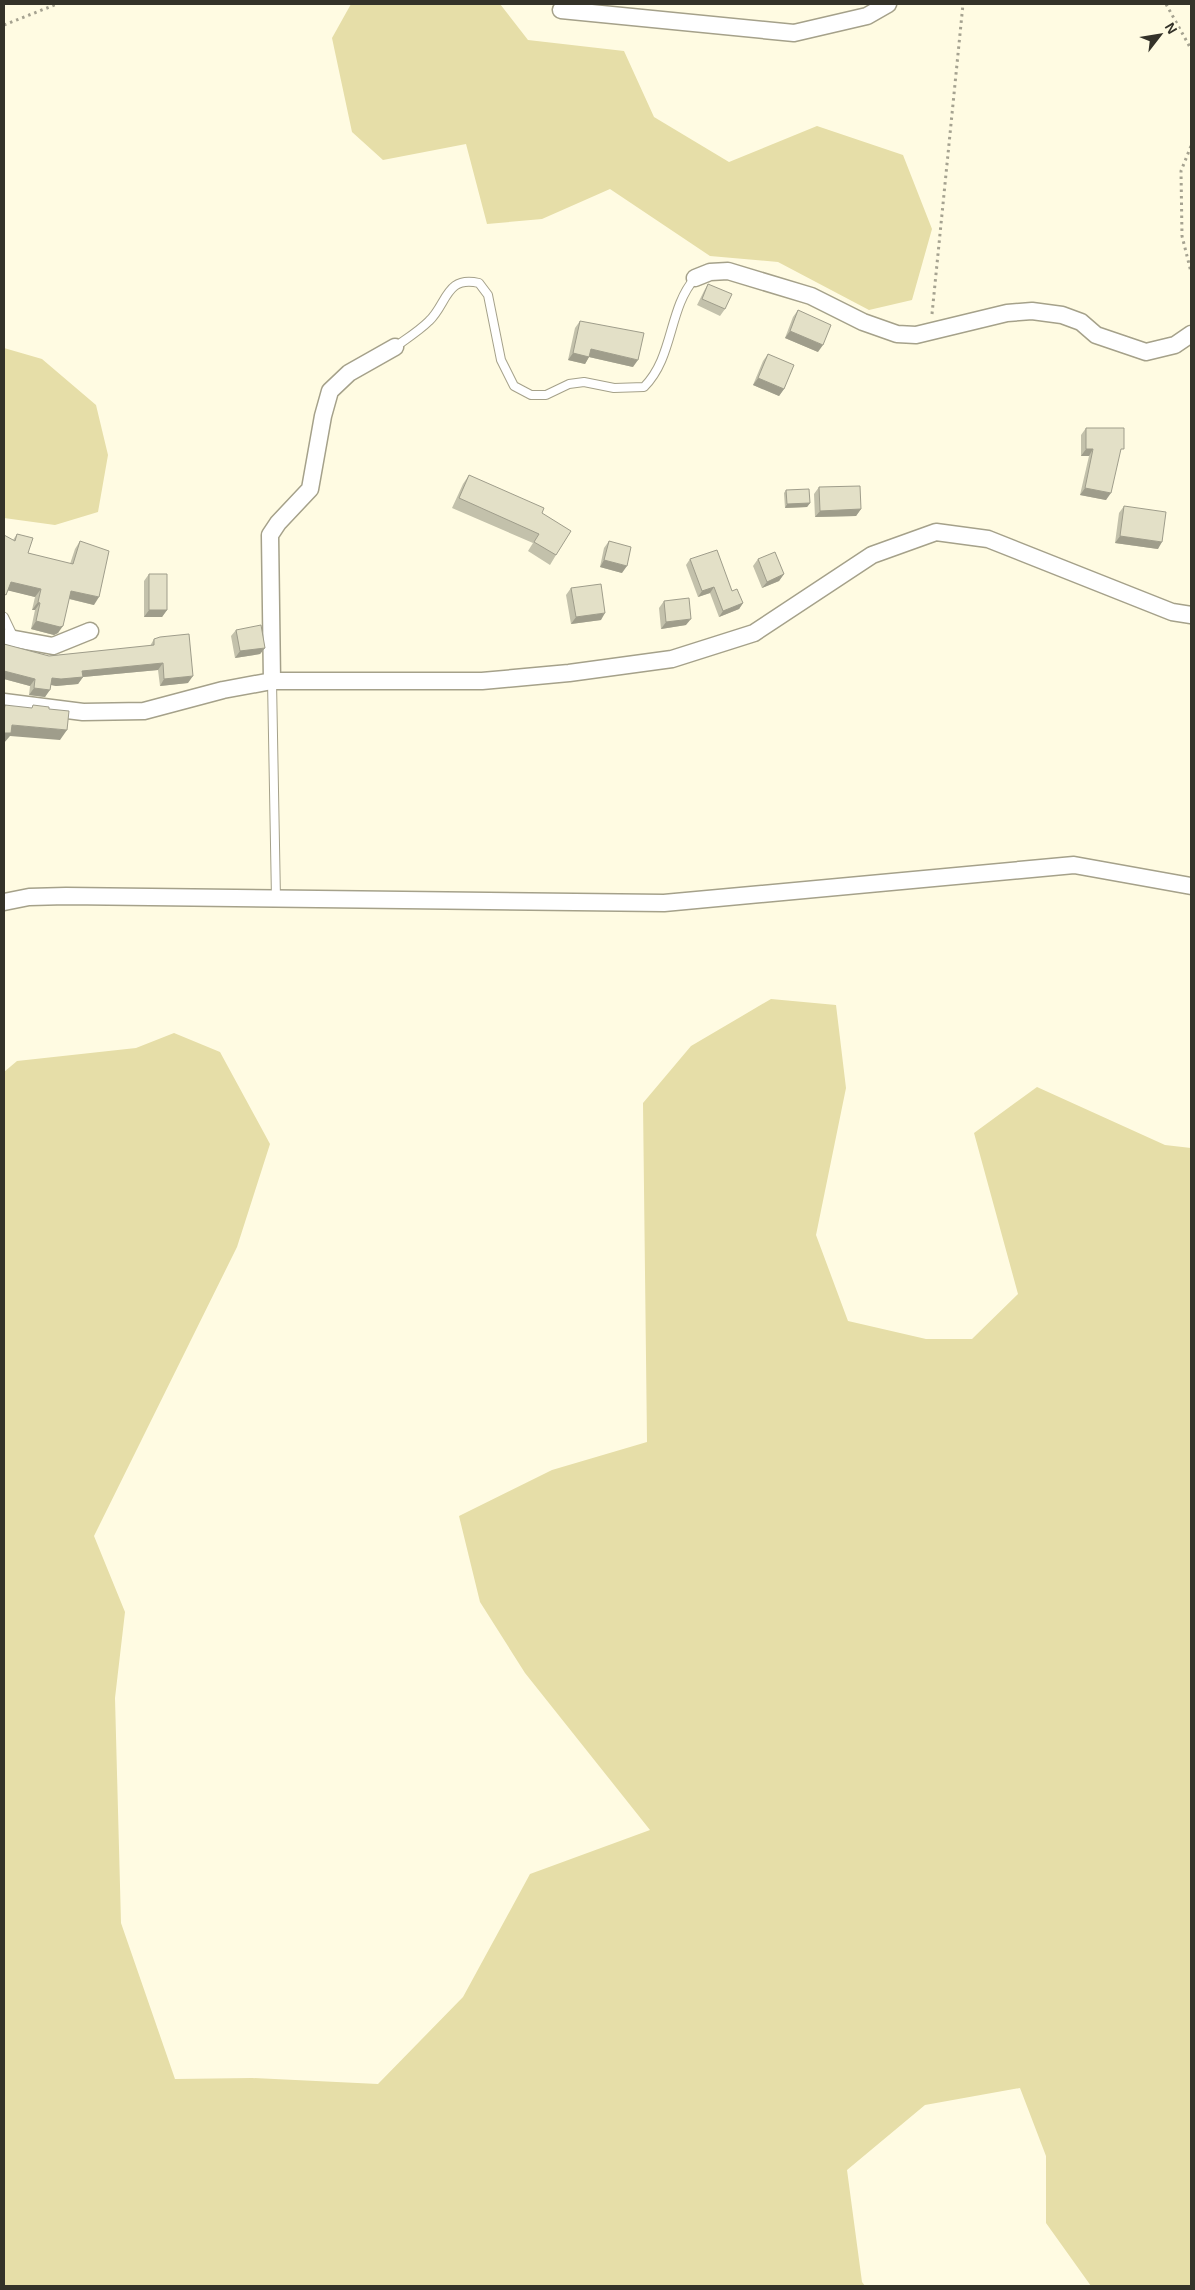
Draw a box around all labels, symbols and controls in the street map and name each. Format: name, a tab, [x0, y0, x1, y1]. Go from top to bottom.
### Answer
north arrow	[1135, 10, 1185, 60]
text: N	[1162, 20, 1181, 37]

